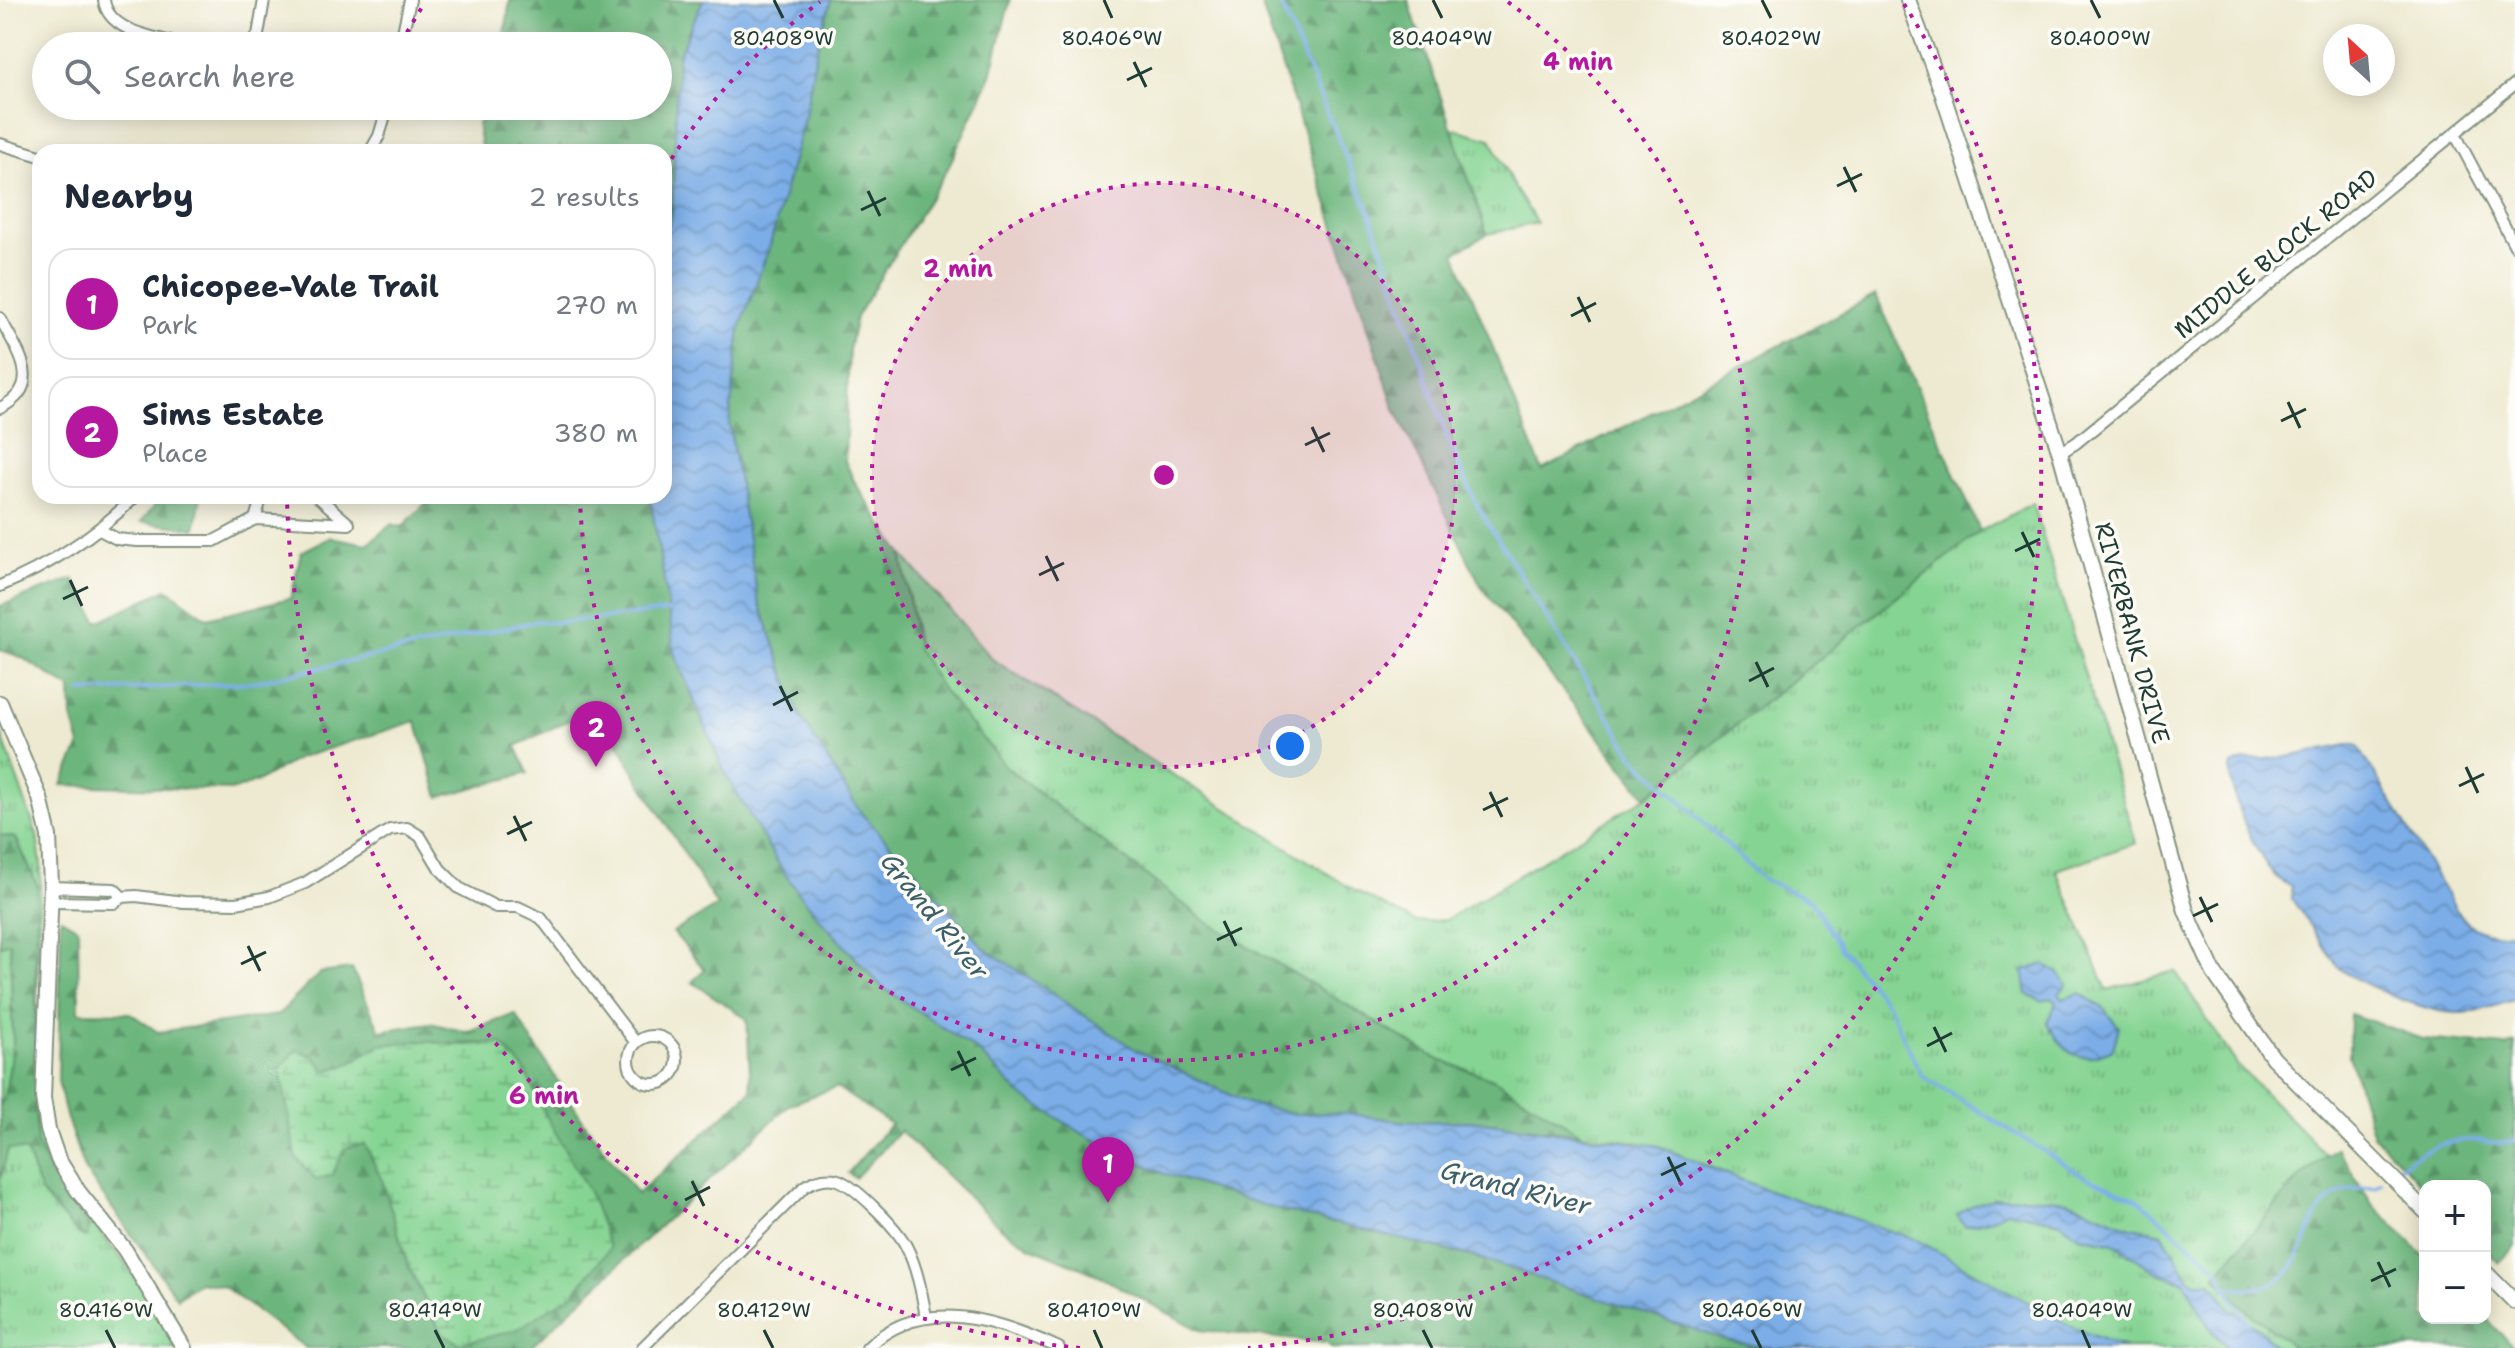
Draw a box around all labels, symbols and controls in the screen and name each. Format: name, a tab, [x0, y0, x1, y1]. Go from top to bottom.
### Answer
north arrow	[2323, 24, 2395, 96]
text: 80.408°W	[732, 25, 834, 51]
text: 80.406°W	[1061, 25, 1163, 51]
text: 80.404°W	[1392, 25, 1492, 51]
text: 80.402°W	[1721, 25, 1821, 51]
text: 80.400°W	[2049, 25, 2151, 51]
search box	[32, 32, 672, 120]
text: 4 min	[1543, 46, 1613, 78]
icon: search	[60, 54, 104, 98]
text: Search here	[124, 56, 295, 97]
street label: MIDDLE BLOCK ROAD	[2168, 162, 2384, 346]
text: Nearby	[64, 173, 194, 219]
text: 2 results	[528, 179, 640, 214]
text: 2 min	[923, 253, 993, 285]
text: Chicopee-Vale Trail	[142, 266, 439, 307]
text: 1	[86, 287, 98, 322]
text: 270 m	[555, 287, 638, 322]
text: Park	[142, 307, 198, 342]
text: Sims Estate	[142, 394, 324, 435]
text: 2	[83, 415, 101, 450]
text: 380 m	[553, 415, 638, 450]
text: Place	[142, 435, 208, 470]
centre of rings	[1150, 461, 1178, 489]
street label: RIVERBANK DRIVE	[2087, 519, 2177, 747]
pin: 2	[570, 701, 622, 767]
your location	[1270, 726, 1310, 766]
water label: Grand River	[873, 845, 998, 987]
text: 6 min	[509, 1080, 579, 1112]
pin: 1	[1082, 1137, 1134, 1203]
water label: Grand River	[1437, 1152, 1596, 1223]
map controls	[2419, 1180, 2491, 1324]
button: +	[2419, 1180, 2491, 1252]
button: −	[2419, 1252, 2491, 1324]
text: 80.416°W	[59, 1297, 153, 1323]
text: 80.414°W	[388, 1297, 482, 1323]
text: 80.412°W	[717, 1297, 811, 1323]
text: 80.410°W	[1047, 1297, 1141, 1323]
text: 80.408°W	[1372, 1297, 1474, 1323]
text: 80.406°W	[1701, 1297, 1803, 1323]
text: 80.404°W	[2032, 1297, 2132, 1323]

